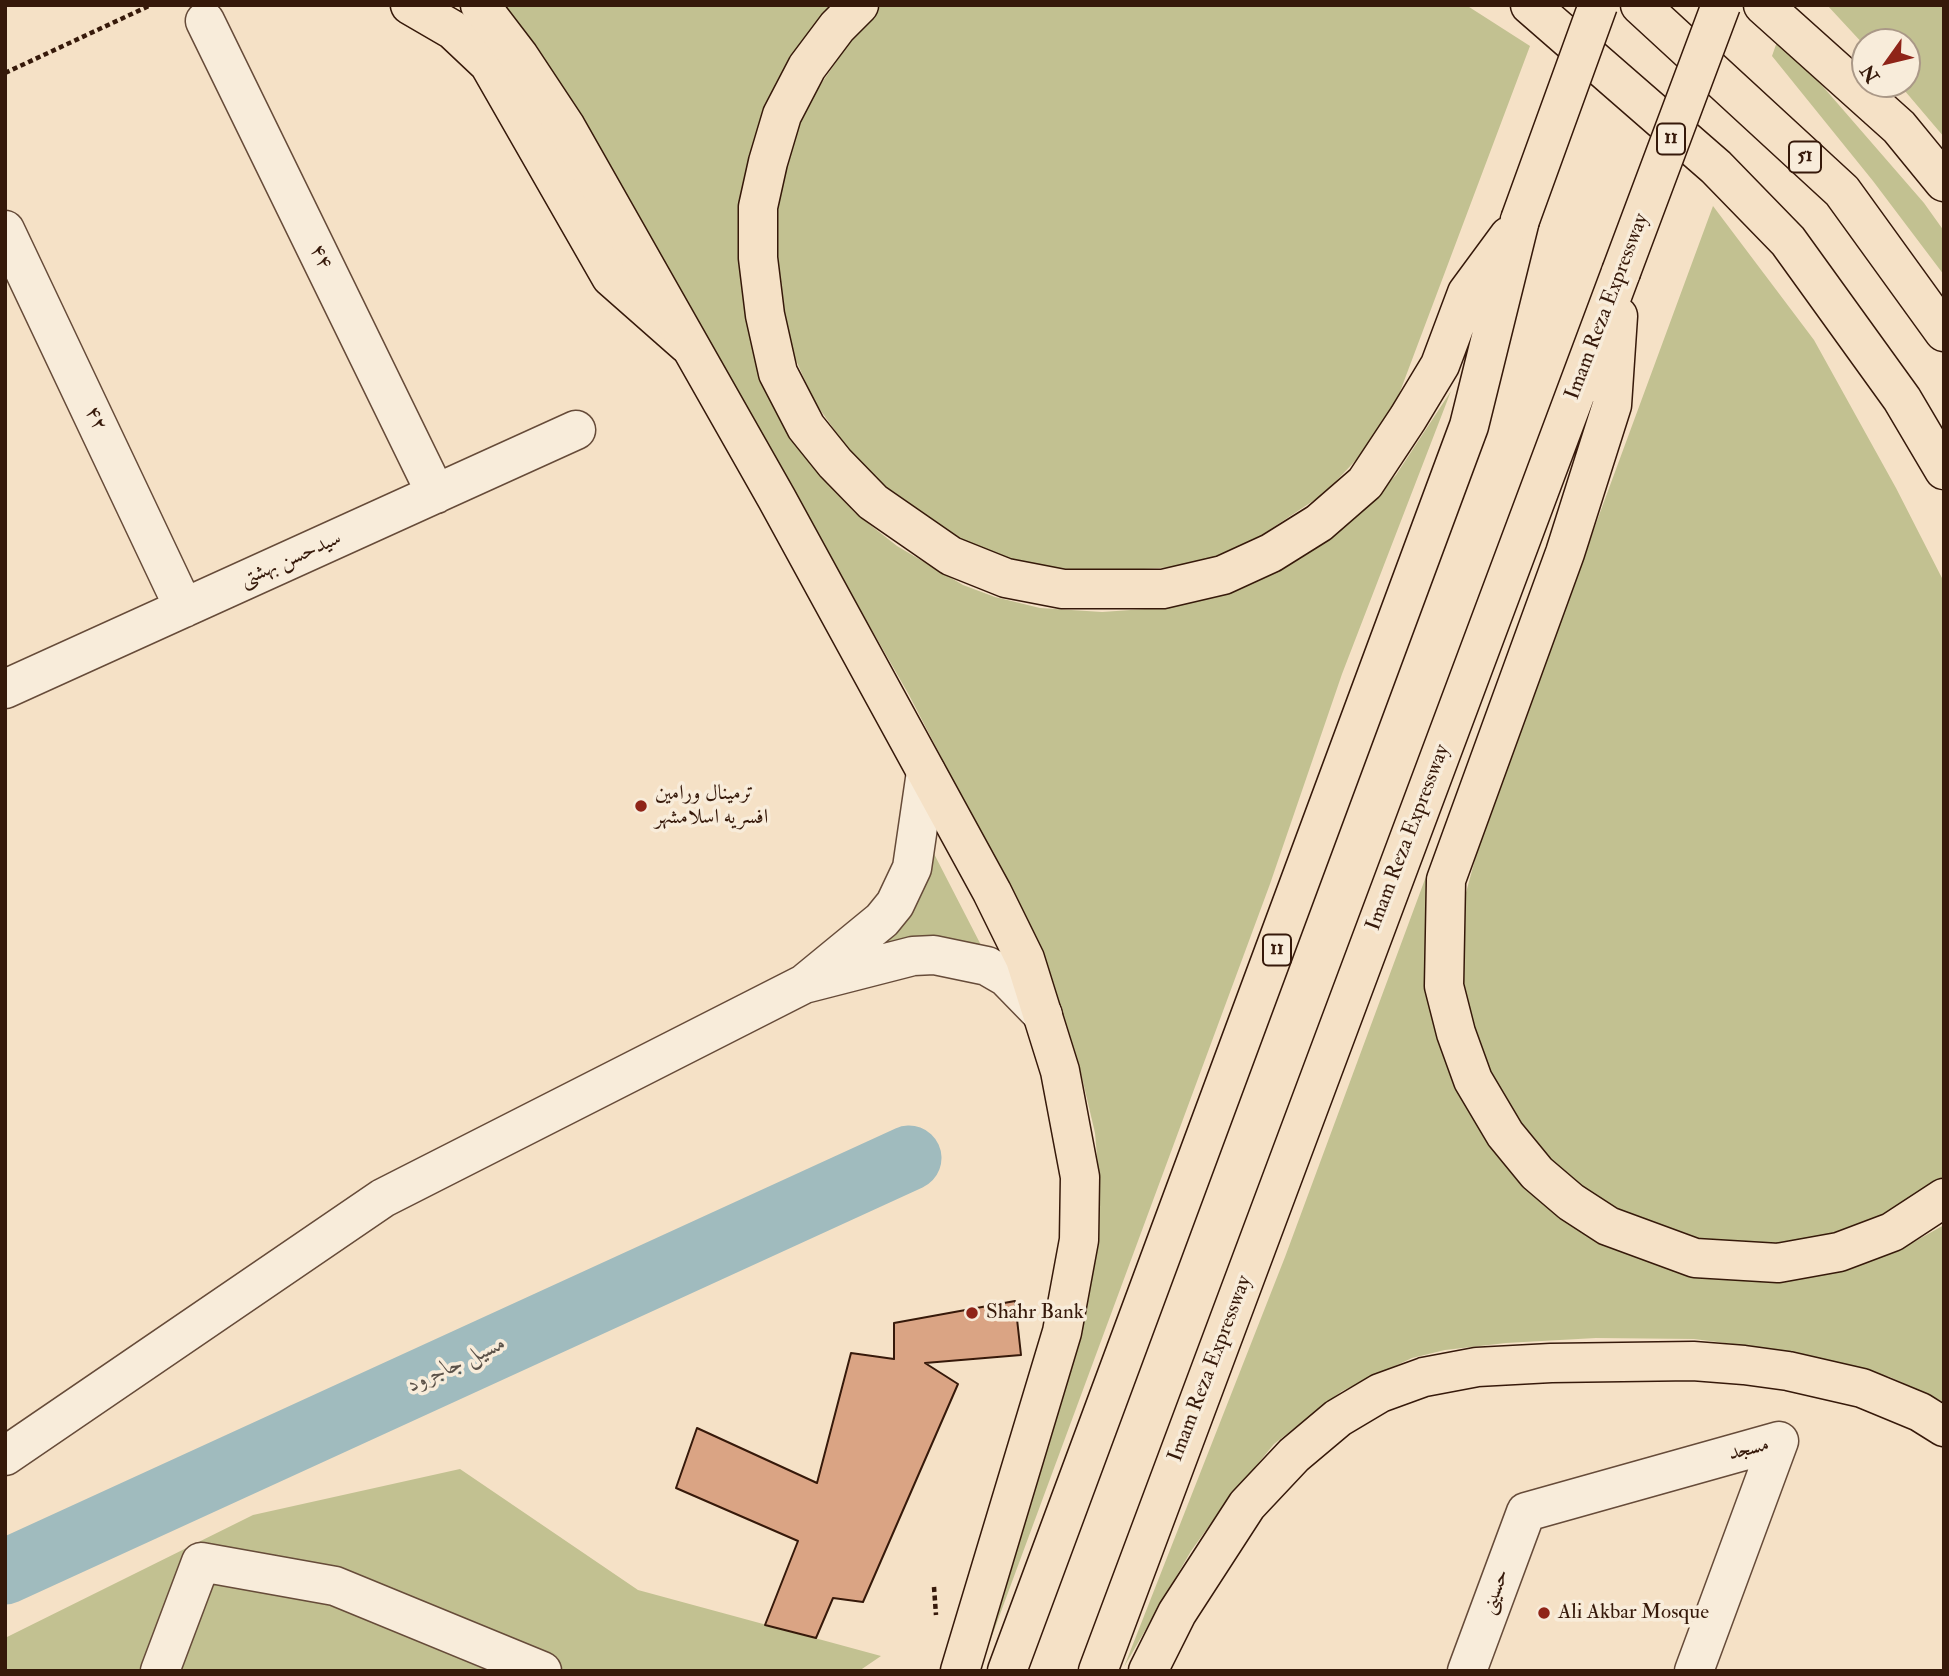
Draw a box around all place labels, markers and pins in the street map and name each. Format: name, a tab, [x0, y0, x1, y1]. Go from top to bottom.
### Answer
place label: ترمینال ورامین افسریه اسلامشهر	[655, 781, 768, 831]
marker: ترمینال ورامین افسریه اسلامشهر	[633, 798, 649, 814]
place label: Shahr Bank	[986, 1300, 1084, 1326]
marker: Shahr Bank	[964, 1305, 980, 1321]
place label: Ali Akbar Mosque	[1558, 1600, 1709, 1626]
marker: Ali Akbar Mosque	[1536, 1605, 1552, 1621]

